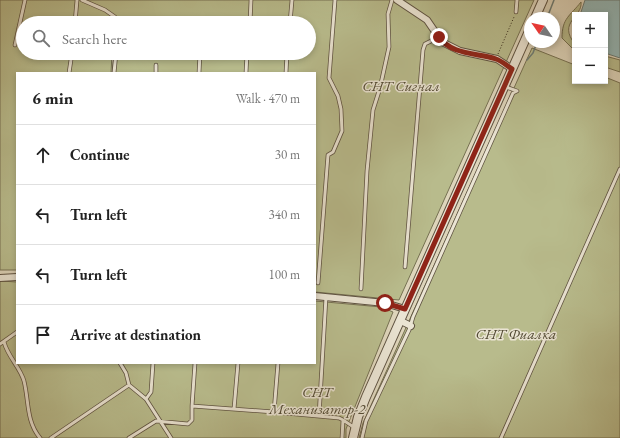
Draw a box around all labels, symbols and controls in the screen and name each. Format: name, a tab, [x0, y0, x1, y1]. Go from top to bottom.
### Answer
north arrow	[524, 12, 560, 48]
map controls	[572, 12, 608, 84]
button: +	[572, 12, 608, 48]
search box	[16, 16, 316, 60]
icon: search	[30, 27, 52, 49]
route end	[430, 28, 448, 46]
text: Search here	[62, 29, 127, 48]
button: −	[572, 48, 608, 84]
park label: СНТ Сигнал	[362, 76, 440, 95]
text: 6 min	[32, 87, 73, 109]
text: Walk · 470 m	[236, 90, 300, 107]
icon: ahead	[32, 144, 54, 166]
text: Continue	[70, 145, 130, 164]
text: 30 m	[275, 146, 300, 163]
icon: left	[32, 204, 54, 226]
text: Turn left	[70, 205, 127, 224]
text: 340 m	[269, 206, 300, 223]
icon: left	[32, 264, 54, 286]
text: Turn left	[70, 265, 127, 284]
text: 100 m	[269, 266, 300, 283]
route start	[376, 294, 394, 312]
icon: arrive	[32, 324, 54, 346]
park label: СНТ Фиалка	[476, 324, 556, 343]
text: Arrive at destination	[70, 325, 201, 344]
park label: СНТ Механизатор-2	[268, 382, 366, 418]

